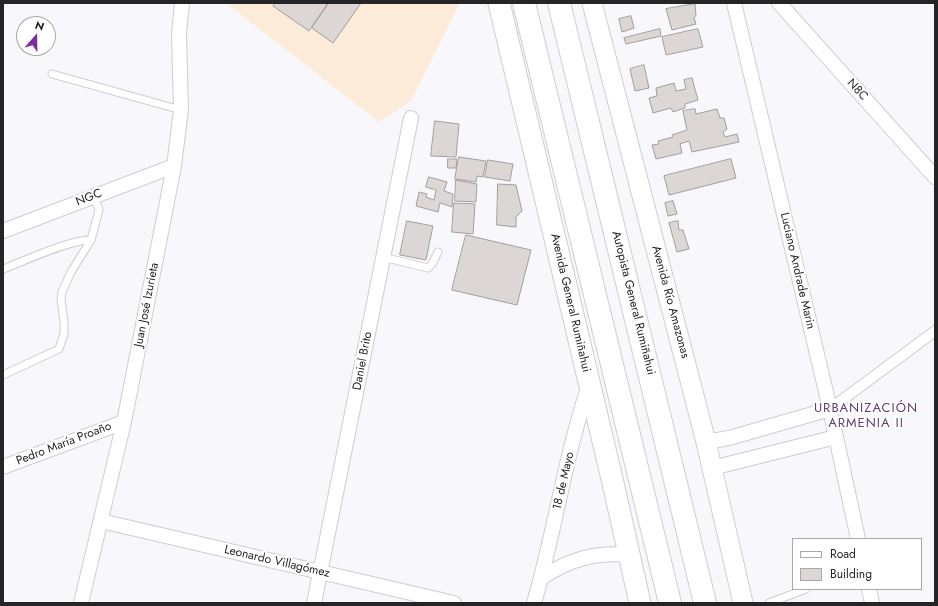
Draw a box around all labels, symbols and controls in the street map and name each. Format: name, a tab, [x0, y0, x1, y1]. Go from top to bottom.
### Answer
north arrow	[16, 16, 56, 56]
text: N	[33, 17, 47, 35]
street label: N8C	[844, 76, 870, 104]
street label: NGC	[74, 186, 104, 210]
street label: Luciano Andrade Marin	[777, 211, 817, 331]
street label: Autopista General Rumiñahui	[608, 229, 658, 377]
street label: Avenida General Rumiñahui	[547, 232, 593, 374]
street label: Avenida Río Amazonas	[648, 244, 692, 360]
street label: Juan José Izurieta	[132, 262, 162, 348]
street label: Daniel Brito	[350, 331, 376, 391]
district label: URBANIZACIÓN ARMENIA II	[814, 401, 918, 432]
street label: Pedro María Proaño	[14, 419, 114, 469]
street label: 18 de Mayo	[550, 451, 578, 511]
legend	[792, 538, 922, 590]
street label: Leonardo Villagómez	[223, 543, 331, 581]
text: Road	[830, 545, 856, 563]
text: Building	[830, 565, 872, 583]

